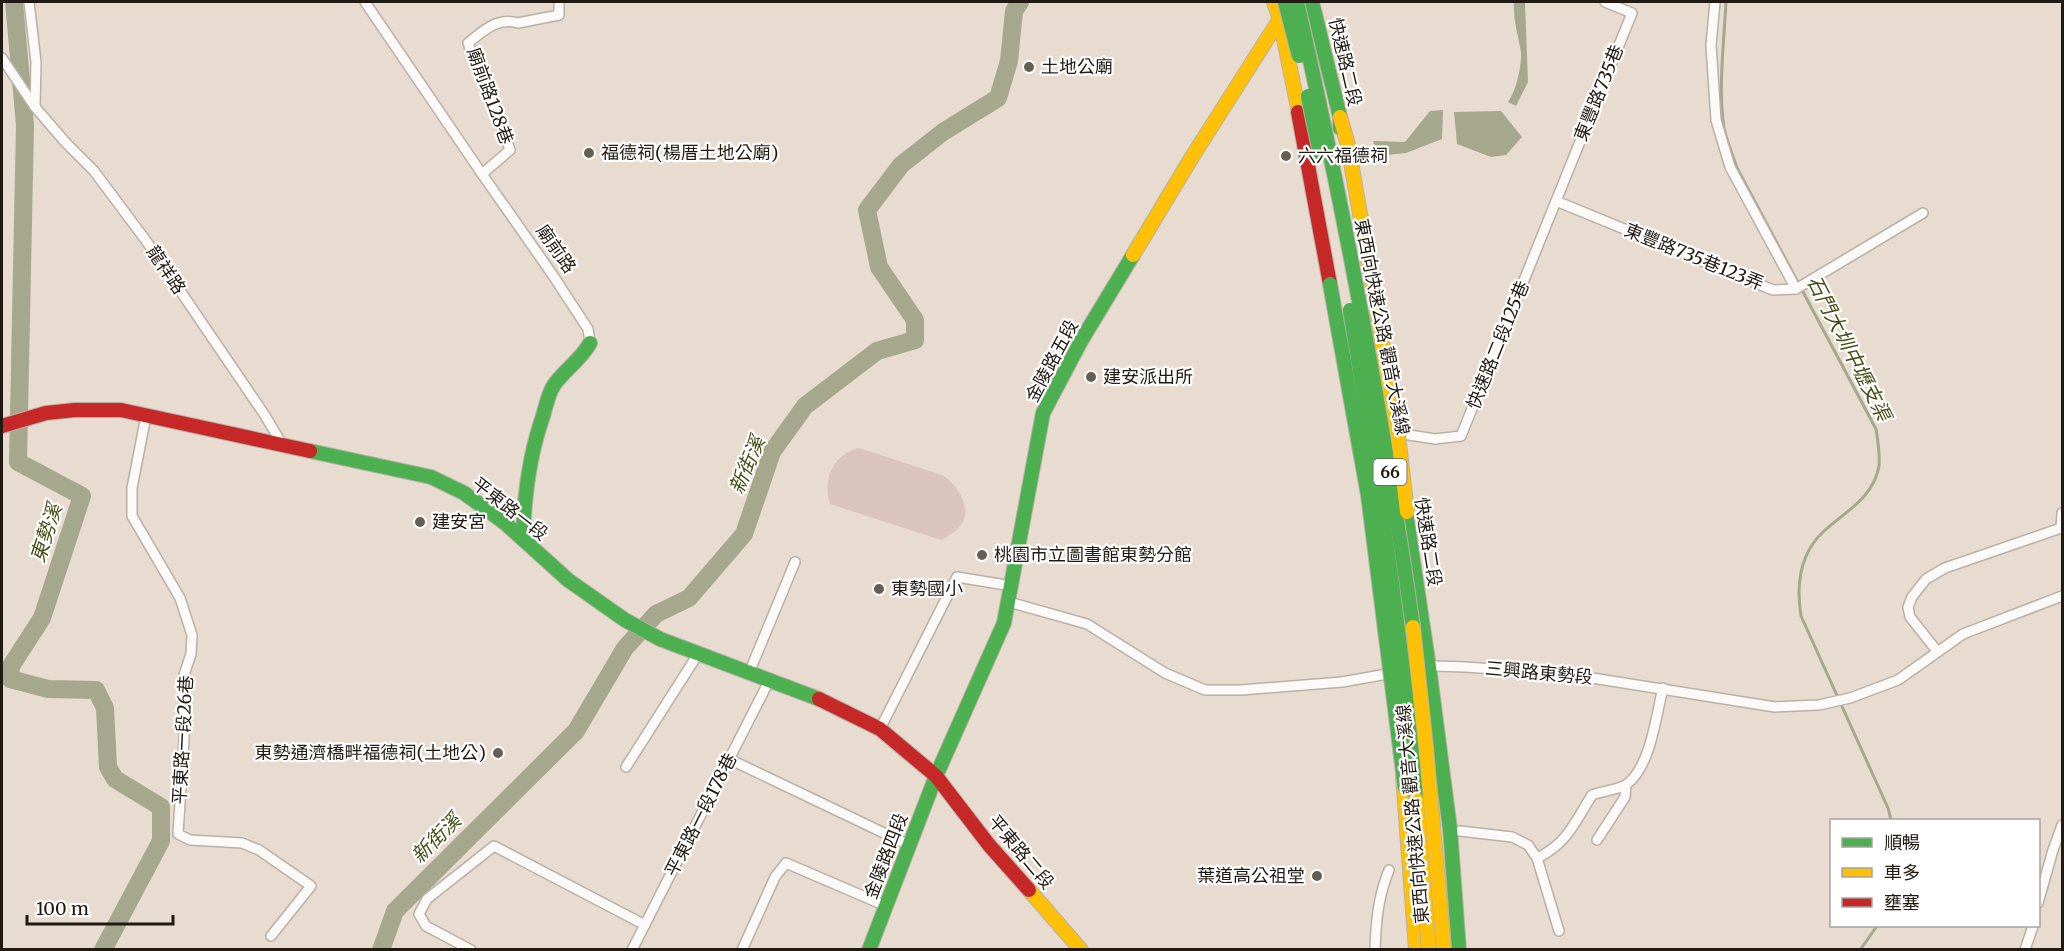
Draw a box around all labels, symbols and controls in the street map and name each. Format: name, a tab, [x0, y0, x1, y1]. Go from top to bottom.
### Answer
street label: 快速路二段	[1324, 15, 1367, 108]
street label: 東豐路735巷	[1569, 41, 1628, 144]
street label: 廟前路128巷	[462, 44, 519, 147]
place label: 土地公廟	[1041, 55, 1113, 78]
marker: 土地公廟	[1022, 60, 1036, 74]
place label: 福德祠(楊厝土地公廟)	[601, 141, 778, 164]
place label: 六六福德祠	[1298, 144, 1388, 167]
marker: 福德祠(楊厝土地公廟)	[582, 146, 596, 160]
marker: 六六福德祠	[1279, 149, 1293, 163]
street label: 東西向快速公路 觀音大溪線	[1350, 217, 1415, 437]
street label: 東豐路735巷123弄	[1621, 218, 1767, 295]
street label: 廟前路	[532, 220, 581, 277]
street label: 龍祥路	[142, 241, 191, 299]
water label: 石門大圳中壢支渠	[1802, 271, 1898, 427]
street label: 快速路二段125巷	[1461, 277, 1534, 412]
street label: 金陵路五段	[1020, 316, 1083, 406]
place label: 建安派出所	[1103, 365, 1193, 388]
marker: 建安派出所	[1084, 370, 1098, 384]
water label: 新街溪	[723, 430, 771, 497]
road number: 66	[1374, 459, 1406, 485]
street label: 平東路一段	[468, 472, 553, 545]
street label: 快速路二段	[1410, 496, 1447, 588]
water label: 東勢溪	[24, 498, 68, 565]
place label: 建安宮	[432, 510, 486, 533]
marker: 建安宮	[413, 515, 427, 529]
place label: 桃園市立圖書館東勢分館	[994, 543, 1192, 566]
marker: 桃園市立圖書館東勢分館	[975, 548, 989, 562]
place label: 東勢國小	[891, 577, 963, 600]
marker: 東勢國小	[872, 582, 886, 596]
street label: 三興路東勢段	[1484, 656, 1594, 689]
street label: 平東路一段26巷	[168, 675, 197, 805]
street label: 東西向快速公路 觀音大溪線	[1391, 703, 1434, 925]
place label: 東勢通濟橋畔福德祠(土地公)	[255, 741, 486, 764]
marker: 東勢通濟橋畔福德祠(土地公)	[491, 746, 505, 760]
street label: 平東路一段178巷	[660, 749, 742, 880]
water label: 新街溪	[406, 805, 468, 868]
street label: 金陵路四段	[859, 810, 912, 902]
street label: 平東路二段	[984, 810, 1059, 894]
legend	[1830, 819, 2040, 927]
text: 順暢	[1884, 831, 1920, 854]
text: 車多	[1884, 861, 1920, 884]
place label: 葉道高公祖堂	[1197, 864, 1305, 887]
marker: 葉道高公祖堂	[1310, 869, 1324, 883]
scale bar	[27, 888, 172, 926]
text: 壅塞	[1884, 891, 1920, 914]
text: 100 m	[36, 897, 89, 920]

